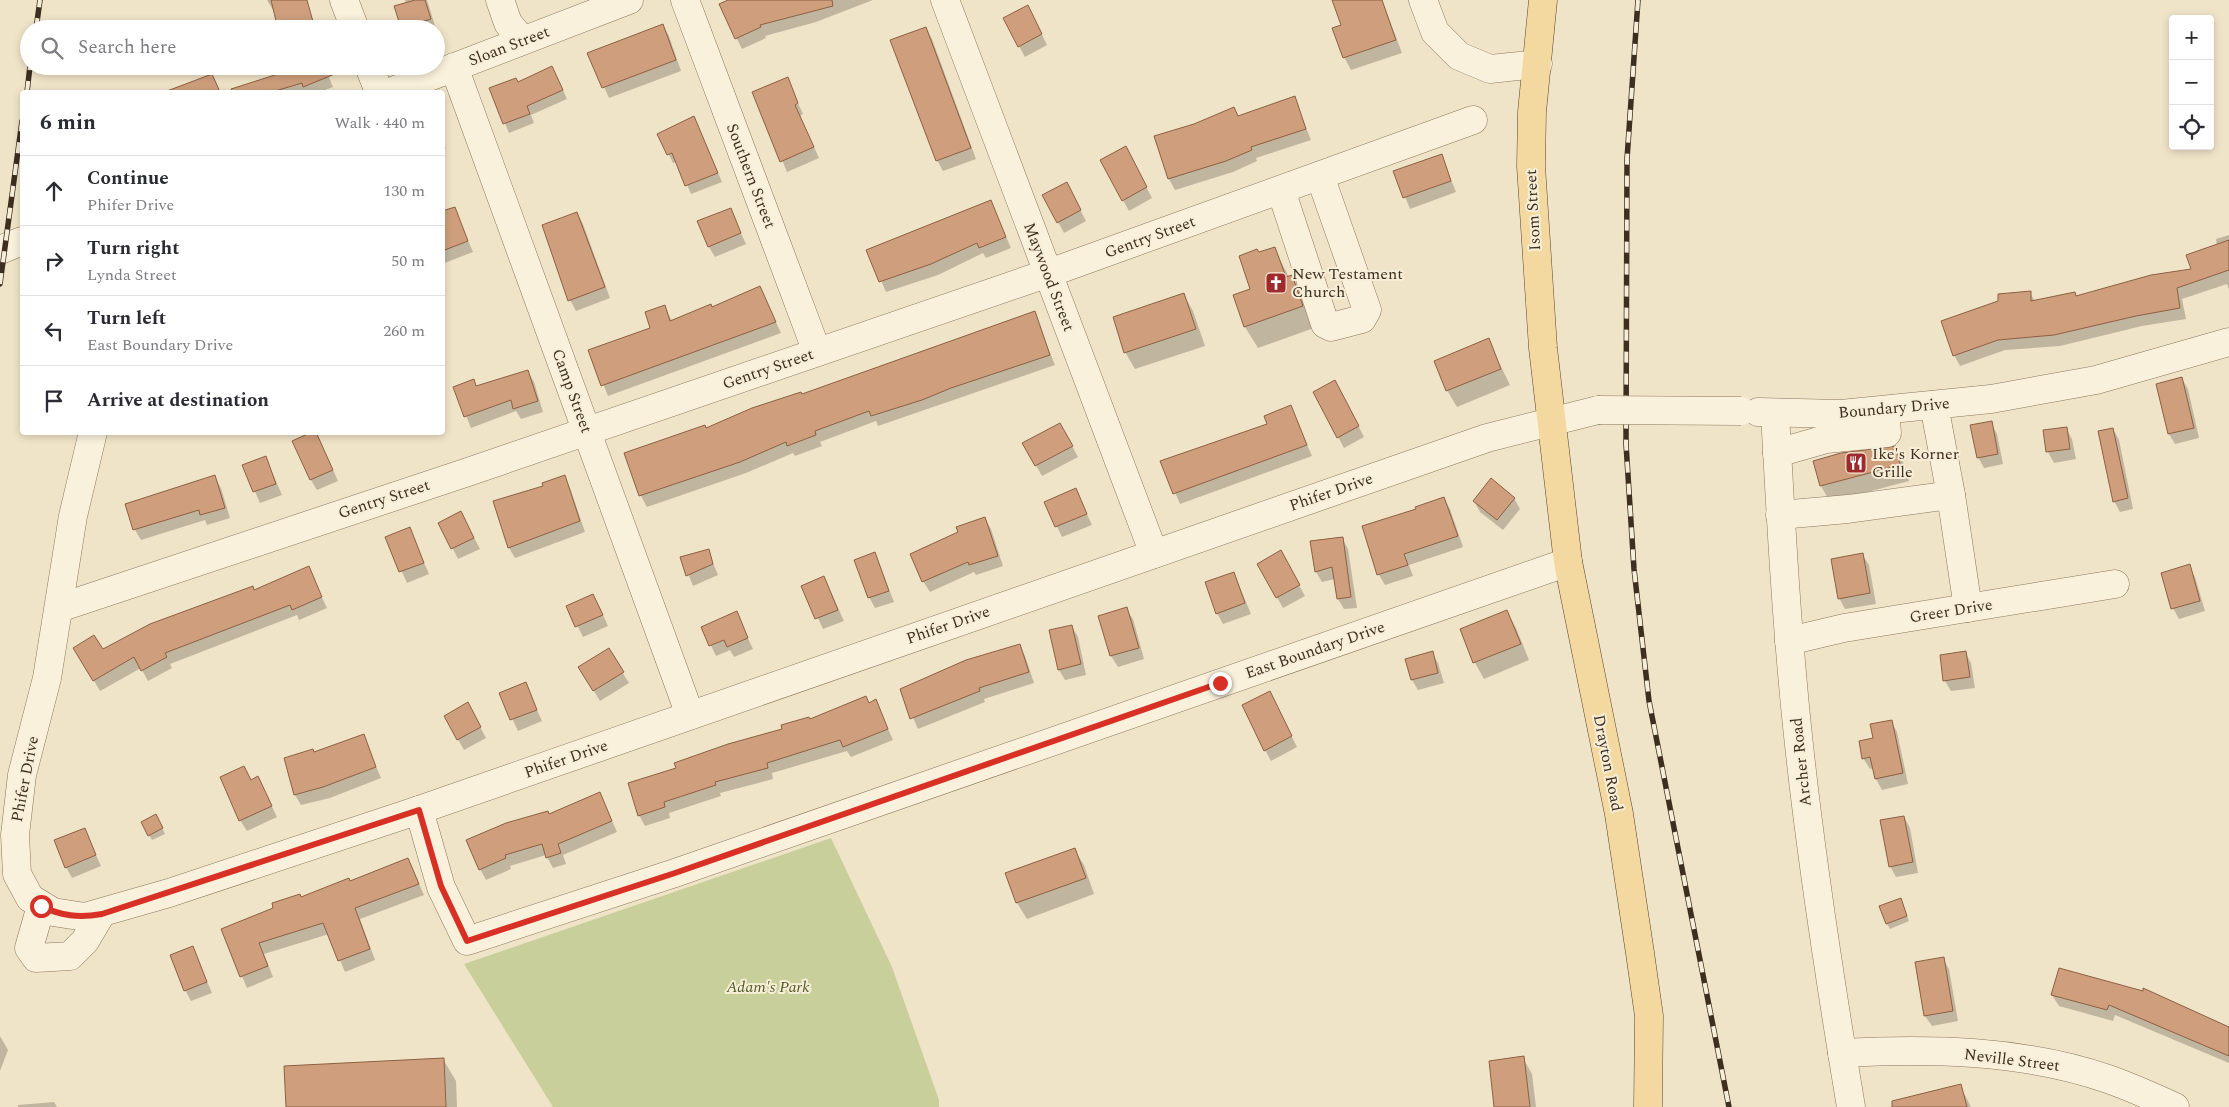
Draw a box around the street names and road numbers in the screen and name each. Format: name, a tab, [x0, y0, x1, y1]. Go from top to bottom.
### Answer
street label: Sloan Street	[465, 19, 553, 72]
street label: Southern Street	[720, 120, 782, 232]
street label: Isom Street	[1519, 168, 1547, 251]
street label: Gentry Street	[1101, 209, 1199, 265]
street label: Maywood Street	[1017, 219, 1081, 335]
street label: Gentry Street	[719, 342, 817, 396]
street label: Camp Street	[546, 345, 598, 437]
street label: Boundary Drive	[1837, 391, 1951, 425]
street label: Phifer Drive	[1286, 466, 1376, 518]
street label: Gentry Street	[335, 473, 433, 525]
street label: Greer Drive	[1908, 593, 1994, 629]
street label: Phifer Drive	[903, 599, 993, 651]
street label: East Boundary Drive	[1242, 615, 1388, 685]
street label: Drayton Road	[1587, 713, 1629, 813]
street label: Archer Road	[1784, 716, 1818, 808]
street label: Phifer Drive	[521, 733, 611, 785]
street label: Phifer Drive	[5, 734, 45, 824]
street label: Neville Street	[1963, 1042, 2062, 1078]

